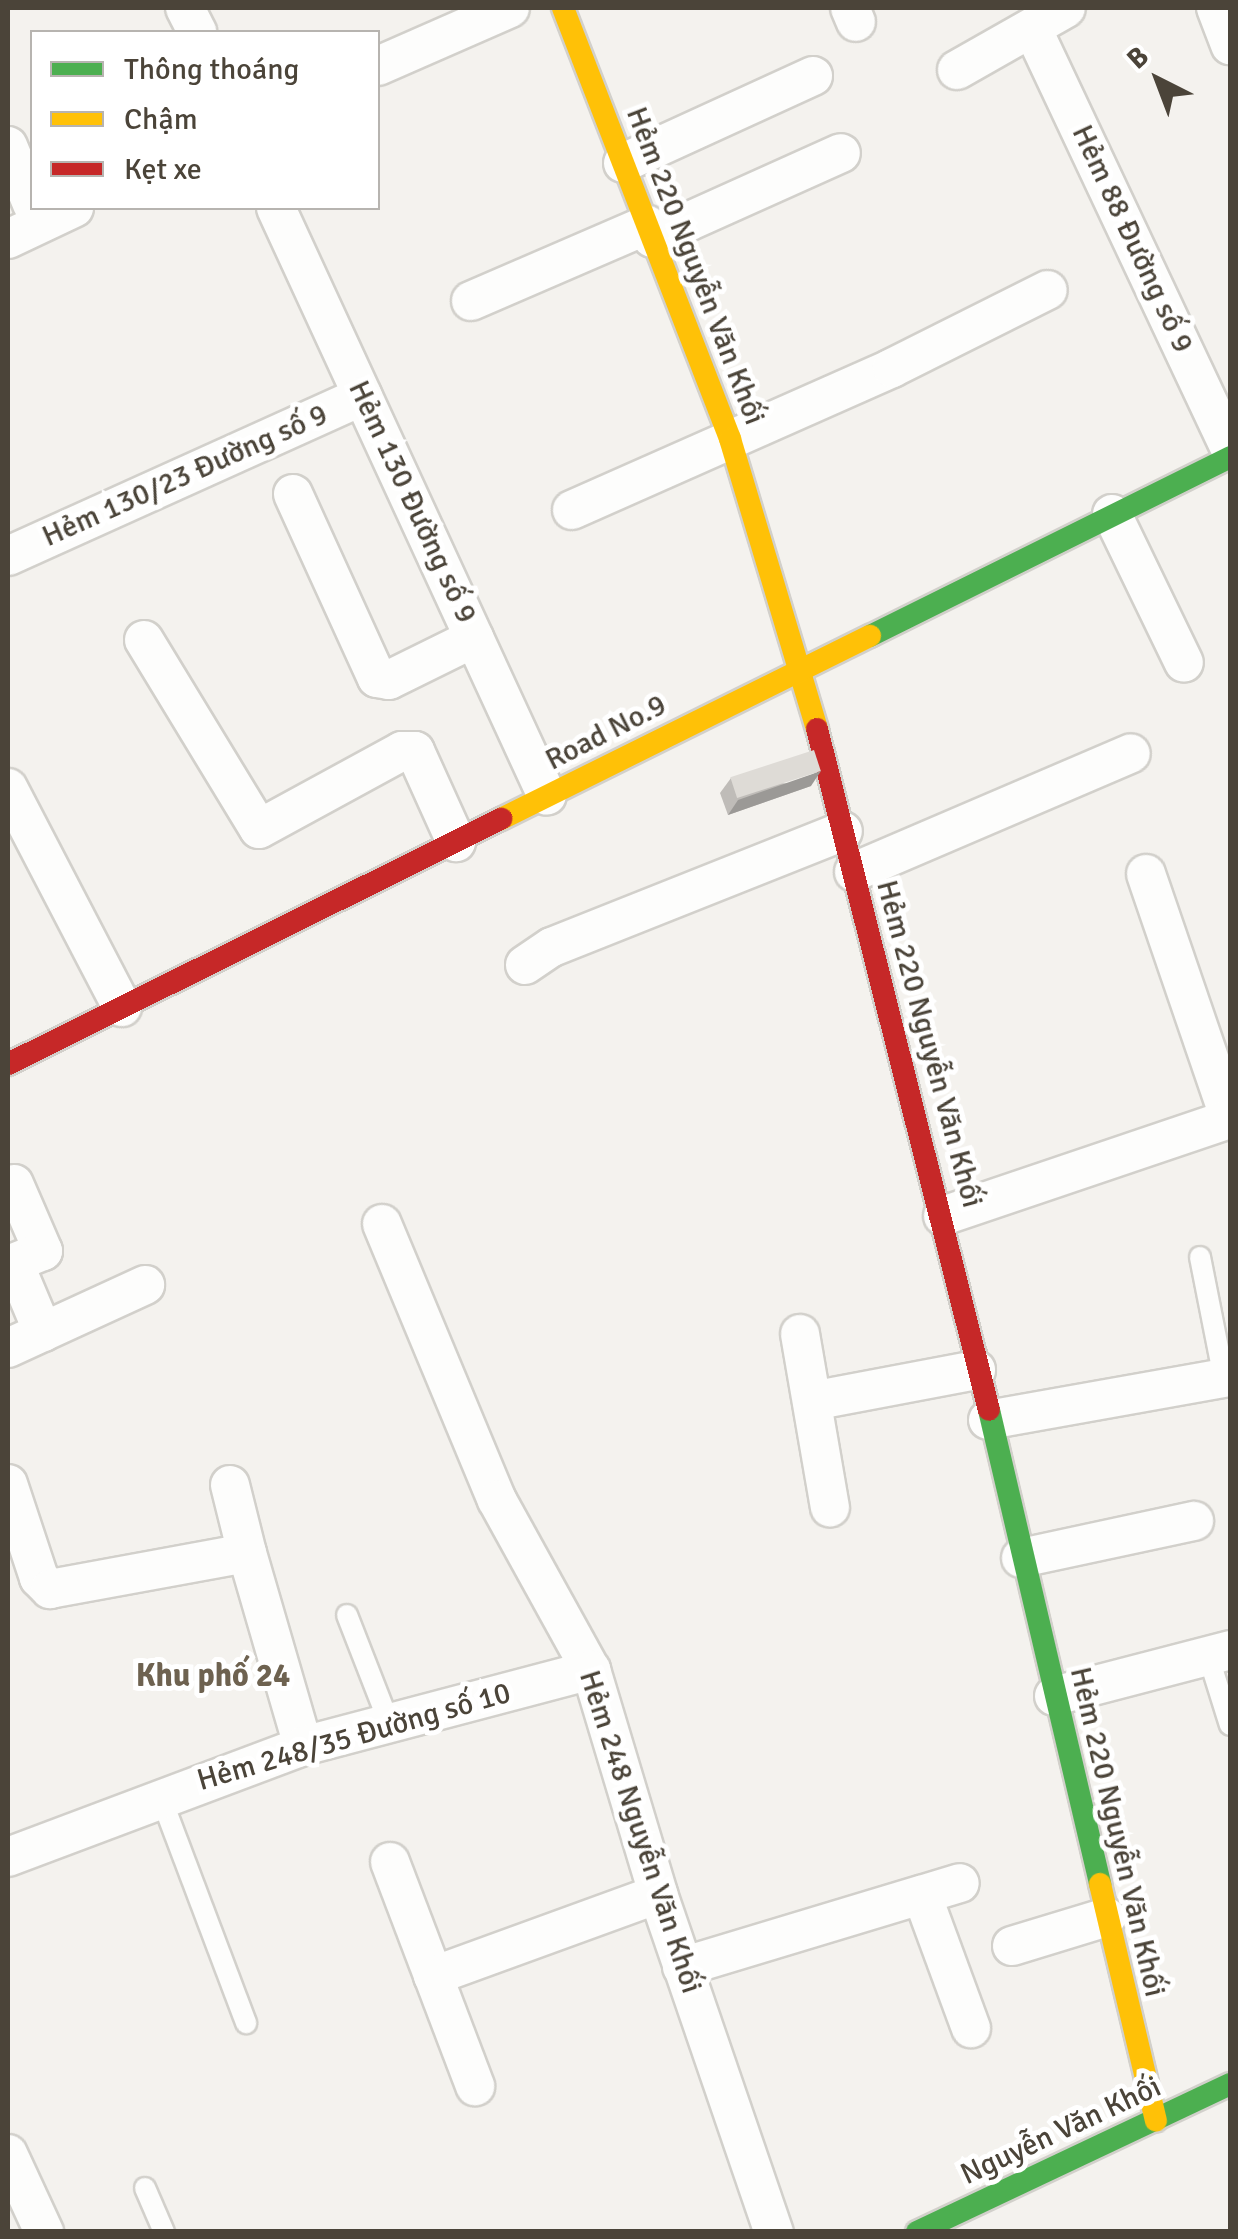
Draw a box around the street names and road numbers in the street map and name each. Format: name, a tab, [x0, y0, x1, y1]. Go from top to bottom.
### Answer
street label: Hẻm 220 Nguyễn Văn Khối	[618, 102, 772, 430]
street label: Hẻm 88 Đường số 9	[1063, 119, 1201, 359]
street label: Hẻm 130 Đường số 9	[340, 375, 484, 629]
street label: Hẻm 130/23 Đường số 9	[37, 397, 333, 555]
street label: Road No.9	[540, 687, 672, 779]
street label: Hẻm 220 Nguyễn Văn Khối	[868, 876, 990, 1212]
street label: Hẻm 220 Nguyễn Văn Khối	[1062, 1664, 1172, 2000]
street label: Hẻm 248 Nguyễn Văn Khối	[571, 1666, 709, 1998]
street label: Hẻm 248/35 Đường số 10	[193, 1675, 515, 1799]
street label: Nguyễn Văn Khối	[955, 2069, 1167, 2193]

